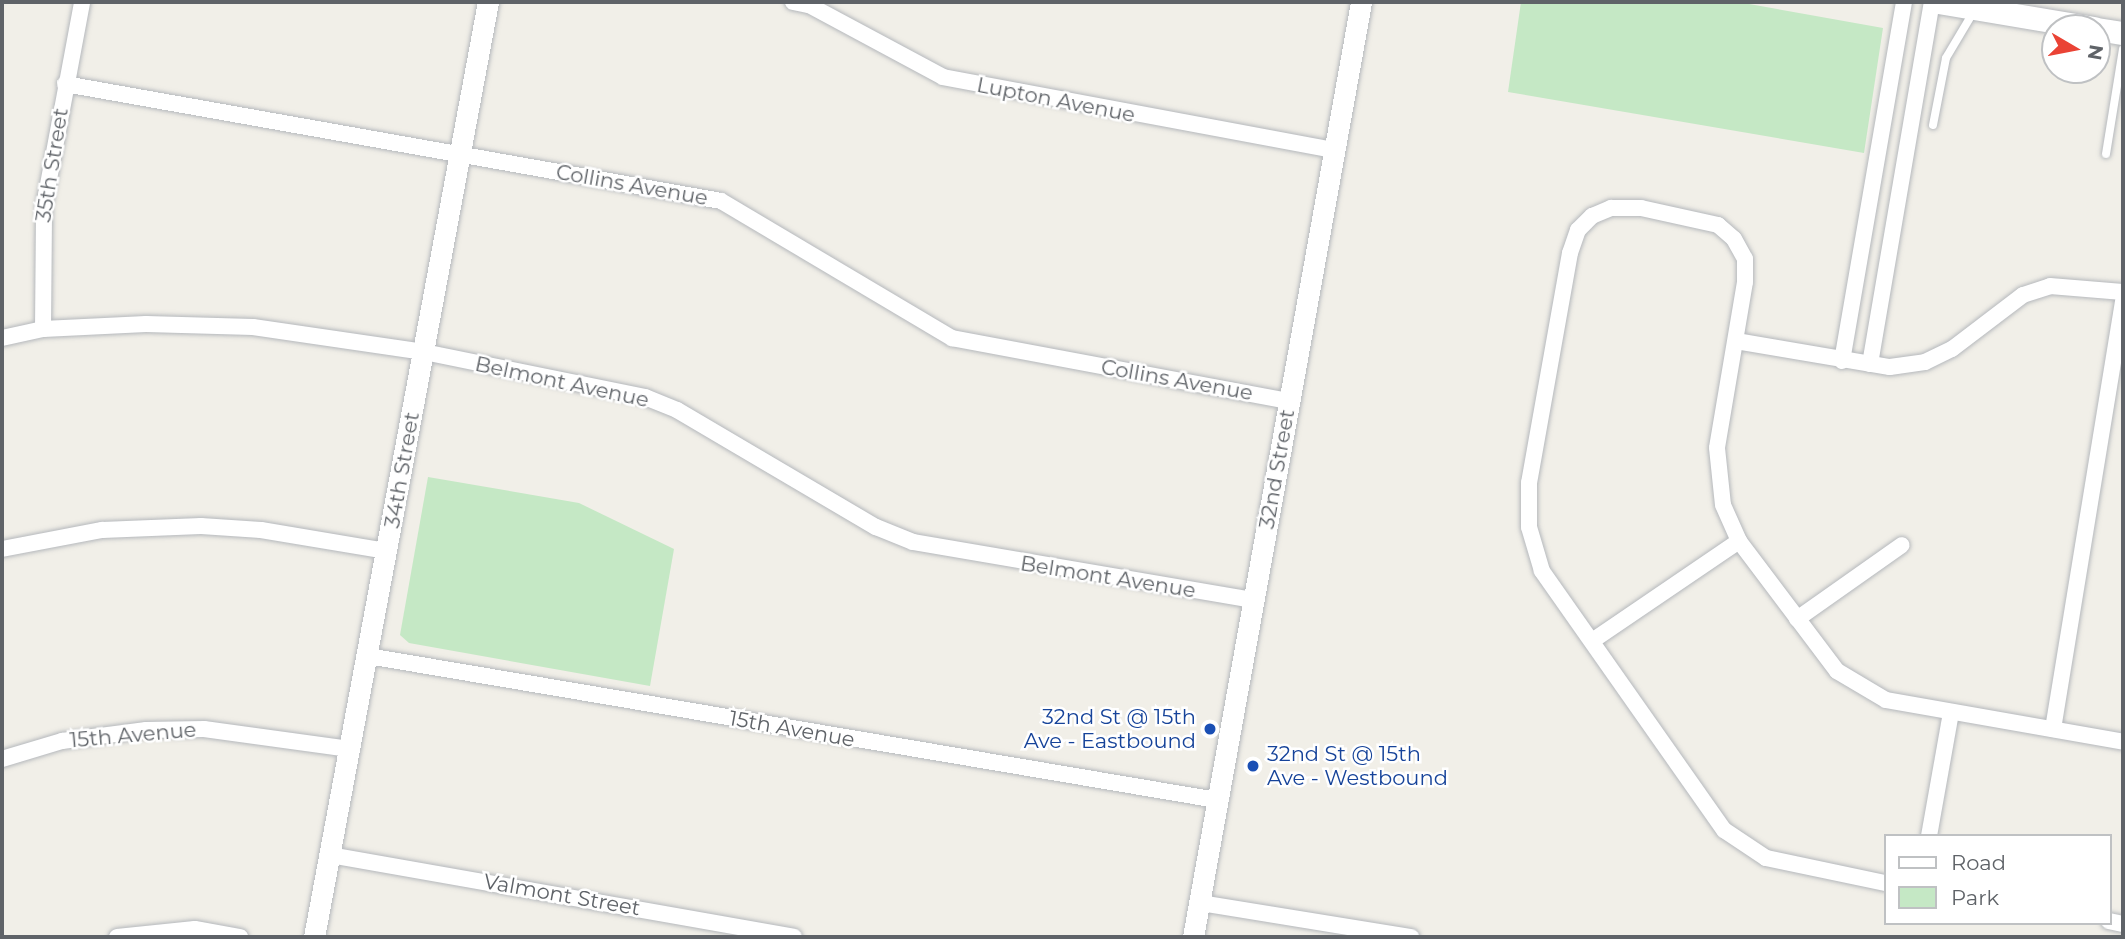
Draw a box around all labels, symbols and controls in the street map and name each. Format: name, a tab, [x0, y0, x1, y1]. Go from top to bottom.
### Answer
north arrow	[2041, 14, 2111, 84]
text: N	[2083, 43, 2108, 62]
street label: Lupton Avenue	[975, 72, 1137, 128]
street label: 35th Street	[31, 106, 73, 224]
street label: Collins Avenue	[554, 159, 710, 211]
street label: Belmont Avenue	[473, 351, 651, 413]
street label: Collins Avenue	[1099, 354, 1255, 406]
street label: 32nd Street	[1254, 407, 1300, 531]
street label: 34th Street	[379, 410, 425, 530]
street label: Belmont Avenue	[1019, 551, 1197, 603]
place label: 32nd St @ 15th Ave - Eastbound	[1024, 704, 1196, 754]
street label: 15th Avenue	[727, 706, 857, 752]
street label: 15th Avenue	[69, 717, 197, 753]
marker: 32nd St @ 15th Ave - Eastbound	[1202, 721, 1218, 737]
place label: 32nd St @ 15th Ave - Westbound	[1267, 741, 1448, 791]
marker: 32nd St @ 15th Ave - Westbound	[1245, 758, 1261, 774]
legend	[1884, 834, 2111, 925]
text: Road	[1951, 850, 2006, 875]
street label: Valmont Street	[482, 869, 642, 921]
text: Park	[1951, 885, 1999, 910]

